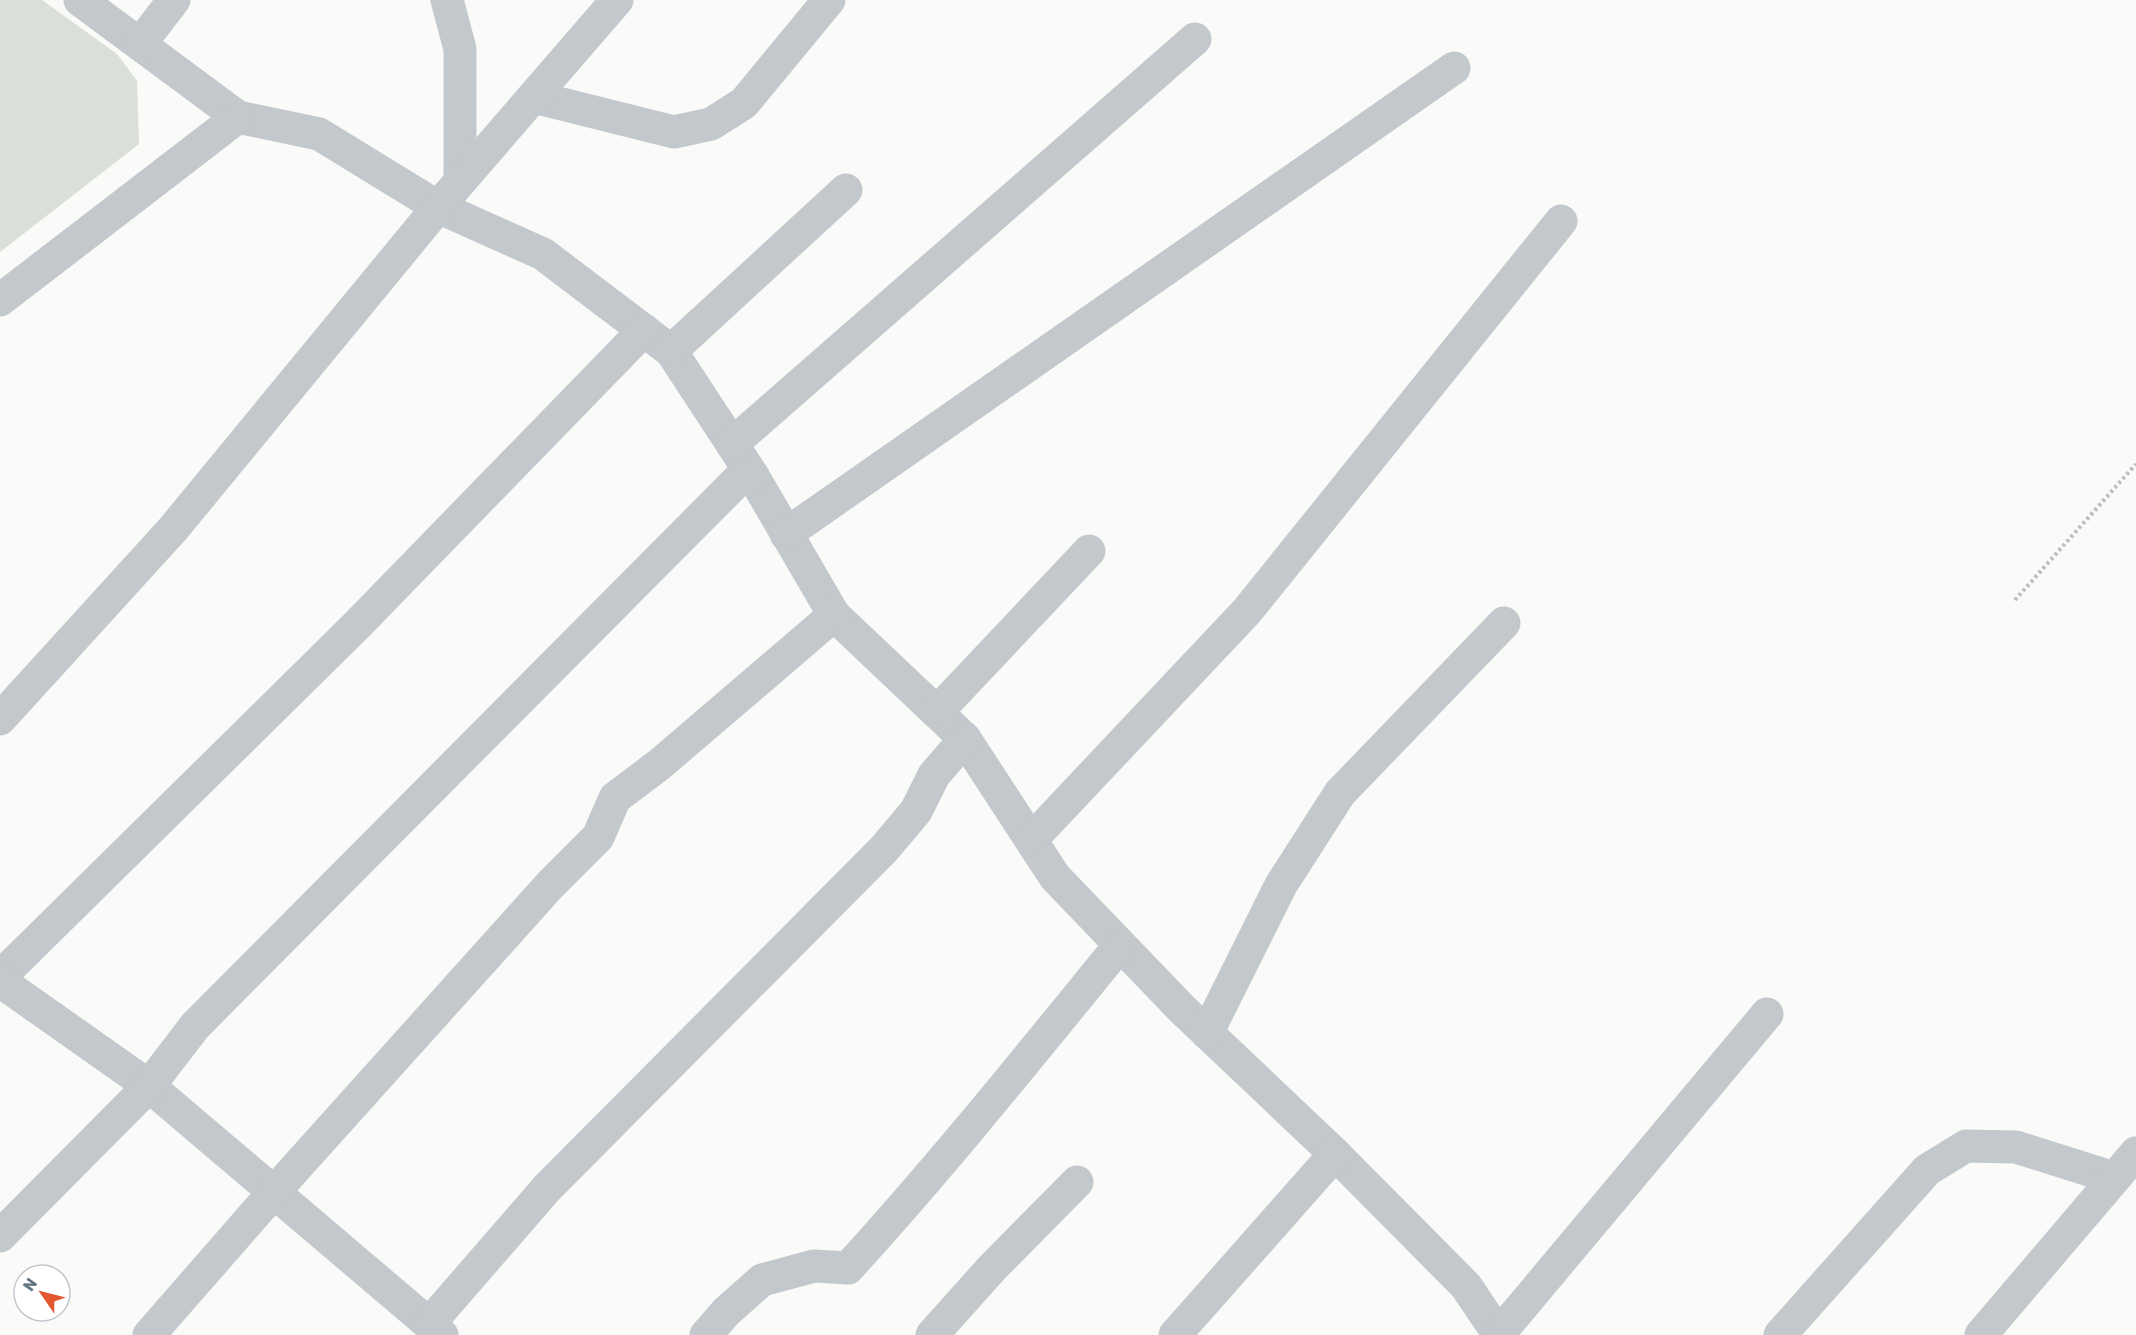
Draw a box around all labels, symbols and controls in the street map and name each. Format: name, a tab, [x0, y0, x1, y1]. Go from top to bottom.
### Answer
north arrow	[12, 1263, 72, 1323]
text: N	[19, 1275, 41, 1295]

